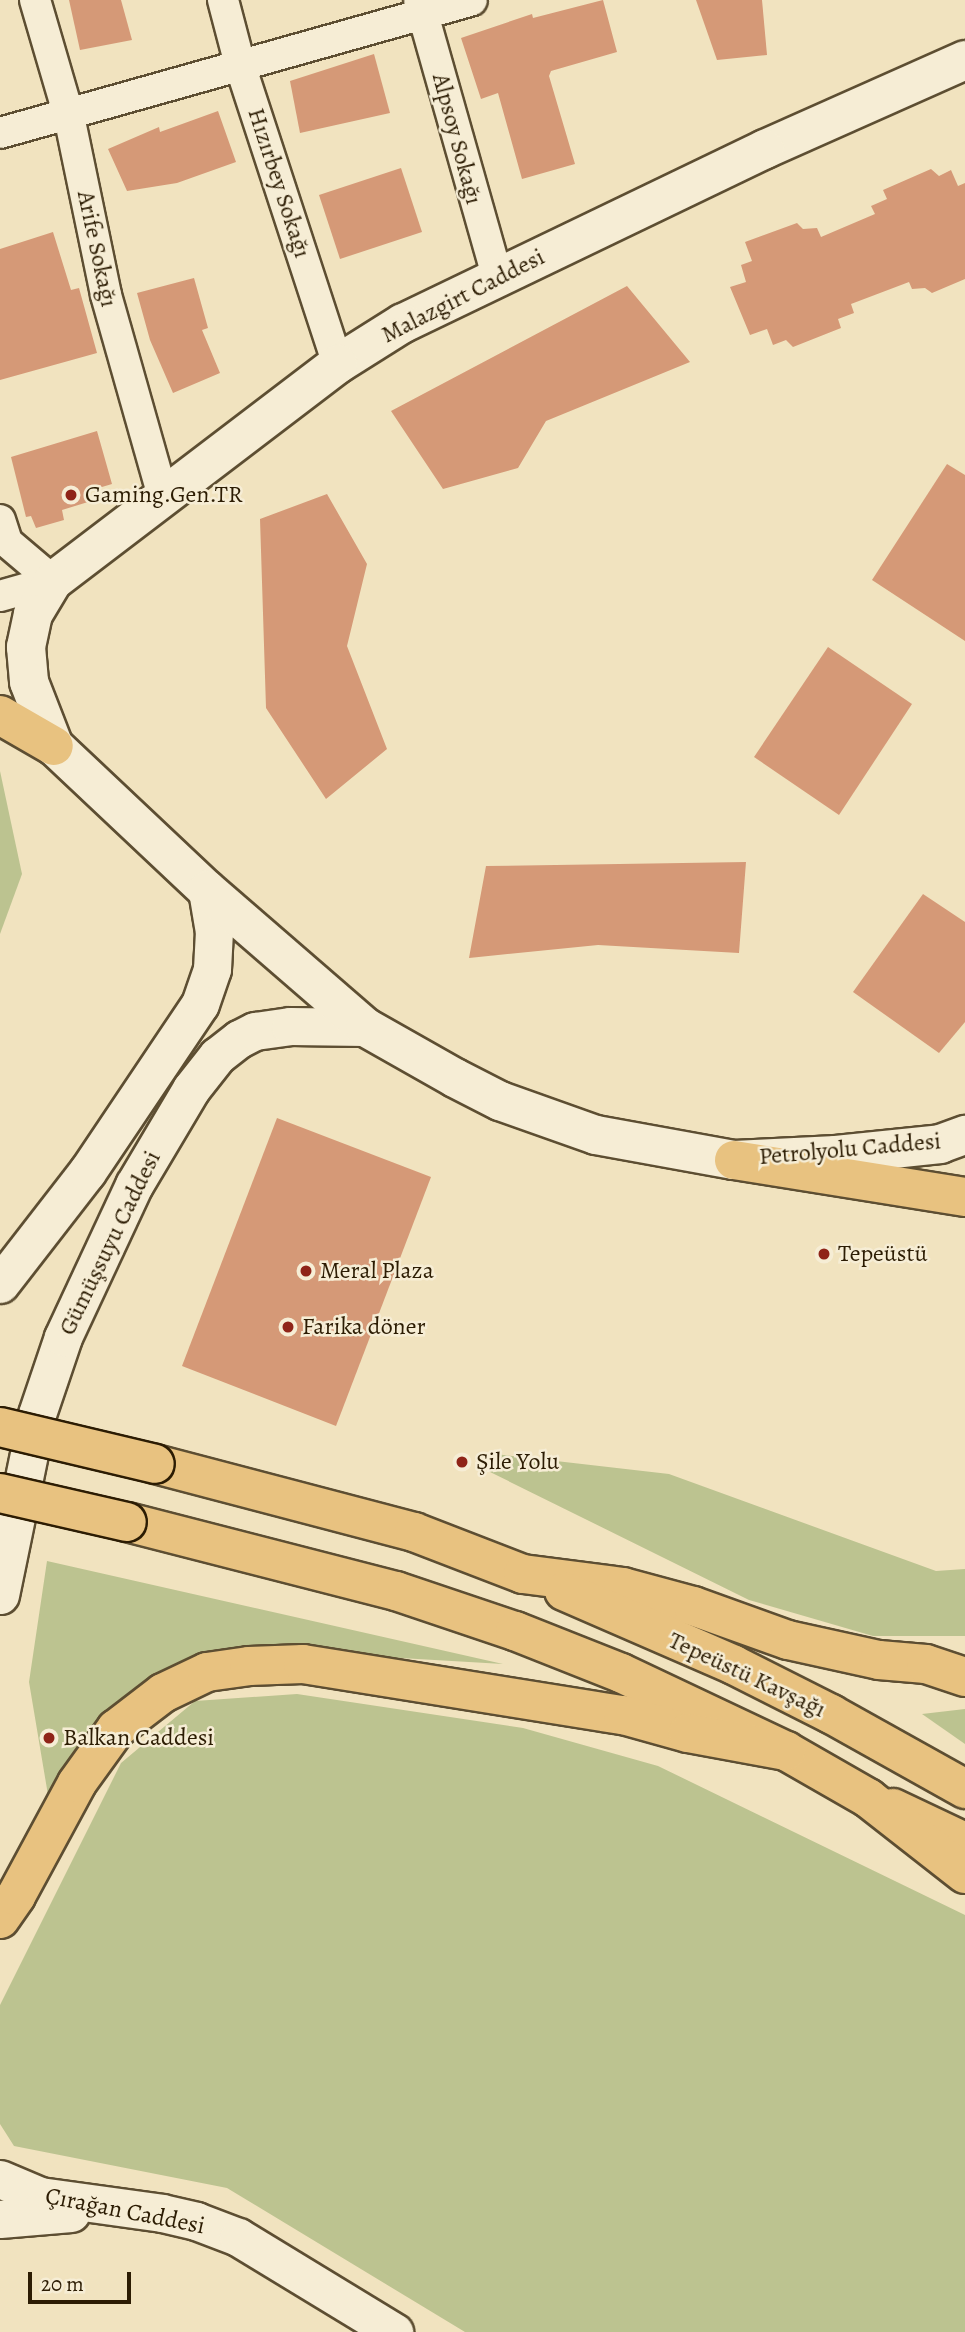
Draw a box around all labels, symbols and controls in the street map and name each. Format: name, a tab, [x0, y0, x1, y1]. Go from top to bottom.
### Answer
street label: Alpsoy Sokağı	[426, 70, 488, 208]
street label: Hızırbey Sokağı	[241, 104, 317, 262]
street label: Arife Sokağı	[71, 188, 123, 310]
street label: Malazgirt Caddesi	[377, 243, 549, 349]
place label: Gaming.Gen.TR	[85, 481, 243, 509]
marker: Gaming.Gen.TR	[63, 487, 79, 503]
street label: Petrolyolu Caddesi	[758, 1127, 942, 1171]
street label: Gümüşsuyu Caddesi	[53, 1146, 167, 1340]
place label: Tepeüstü	[838, 1240, 927, 1268]
marker: Tepeüstü	[816, 1246, 832, 1262]
place label: Meral Plaza	[320, 1257, 434, 1285]
marker: Meral Plaza	[298, 1263, 314, 1279]
place label: Farika döner	[302, 1313, 426, 1341]
marker: Farika döner	[280, 1319, 296, 1335]
place label: Şile Yolu	[476, 1448, 559, 1476]
marker: Şile Yolu	[454, 1454, 470, 1470]
street label: Tepeüstü Kavşağı	[664, 1626, 830, 1724]
place label: Balkan Caddesi	[63, 1724, 214, 1752]
marker: Balkan Caddesi	[41, 1730, 57, 1746]
street label: Çırağan Caddesi	[43, 2181, 207, 2241]
scale bar	[32, 2258, 135, 2302]
text: 20 m	[41, 2270, 84, 2298]

